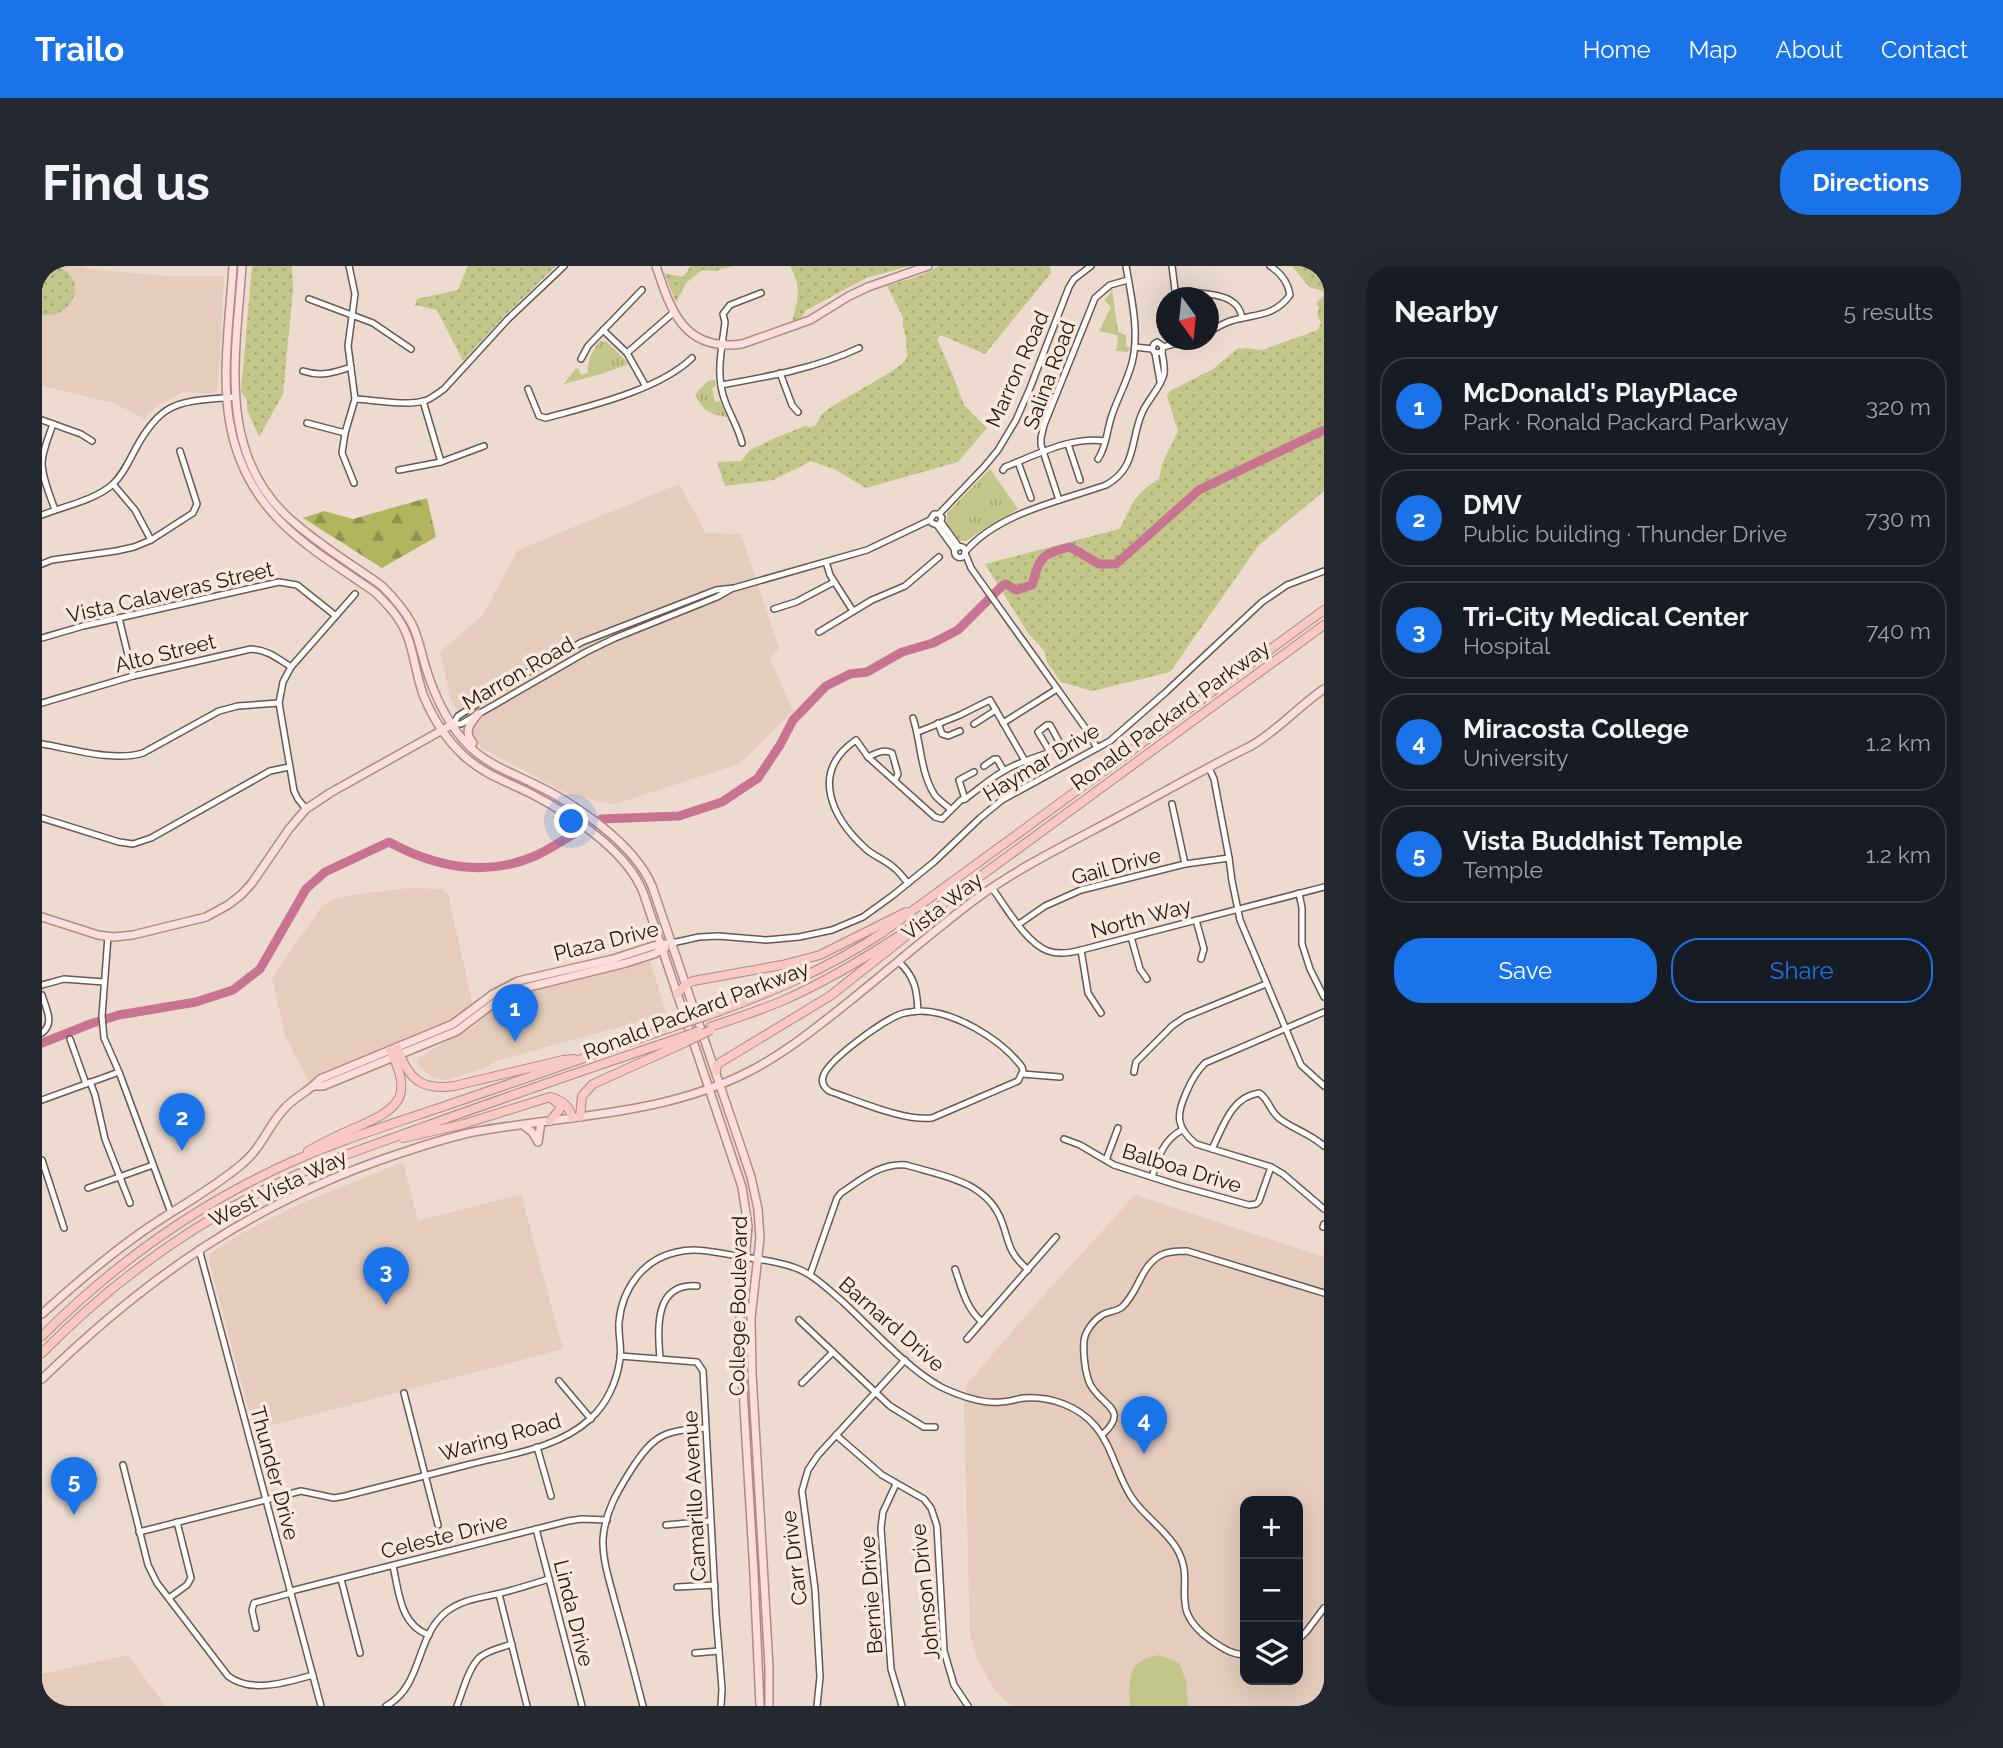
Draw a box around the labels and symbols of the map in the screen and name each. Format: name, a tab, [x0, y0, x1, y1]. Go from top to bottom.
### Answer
north arrow	[1156, 287, 1219, 350]
street label: Marron Road	[980, 307, 1054, 431]
street label: Salina Road	[1018, 317, 1080, 433]
street label: Vista Calaveras Street	[64, 556, 276, 628]
street label: Alto Street	[112, 628, 218, 678]
street label: Marron Road	[458, 631, 578, 715]
street label: Ronald Packard Parkway	[1066, 634, 1274, 796]
street label: Haymar Drive	[978, 718, 1104, 806]
your location	[554, 804, 588, 838]
street label: Gail Drive	[1069, 842, 1163, 890]
street label: Vista Way	[897, 867, 987, 945]
street label: North Way	[1088, 893, 1194, 943]
street label: Plaza Drive	[551, 916, 661, 966]
street label: Ronald Packard Parkway	[580, 955, 812, 1065]
pin: 1	[492, 984, 538, 1042]
pin: 2	[159, 1093, 205, 1151]
street label: Balboa Drive	[1119, 1138, 1245, 1198]
street label: West Vista Way	[205, 1144, 351, 1232]
street label: College Boulevard	[724, 1216, 752, 1396]
pin: 3	[363, 1247, 409, 1305]
street label: Barnard Drive	[834, 1271, 950, 1377]
pin: 4	[1121, 1396, 1167, 1454]
street label: Thunder Drive	[245, 1403, 305, 1543]
street label: Waring Road	[436, 1408, 564, 1466]
street label: Camarillo Avenue	[677, 1410, 711, 1582]
pin: 5	[51, 1457, 97, 1515]
street label: Celeste Drive	[378, 1508, 510, 1564]
street label: Carr Drive	[776, 1509, 812, 1607]
street label: Johnson Drive	[905, 1522, 945, 1662]
street label: Bernie Drive	[854, 1535, 888, 1655]
street label: Linda Drive	[549, 1557, 599, 1669]

